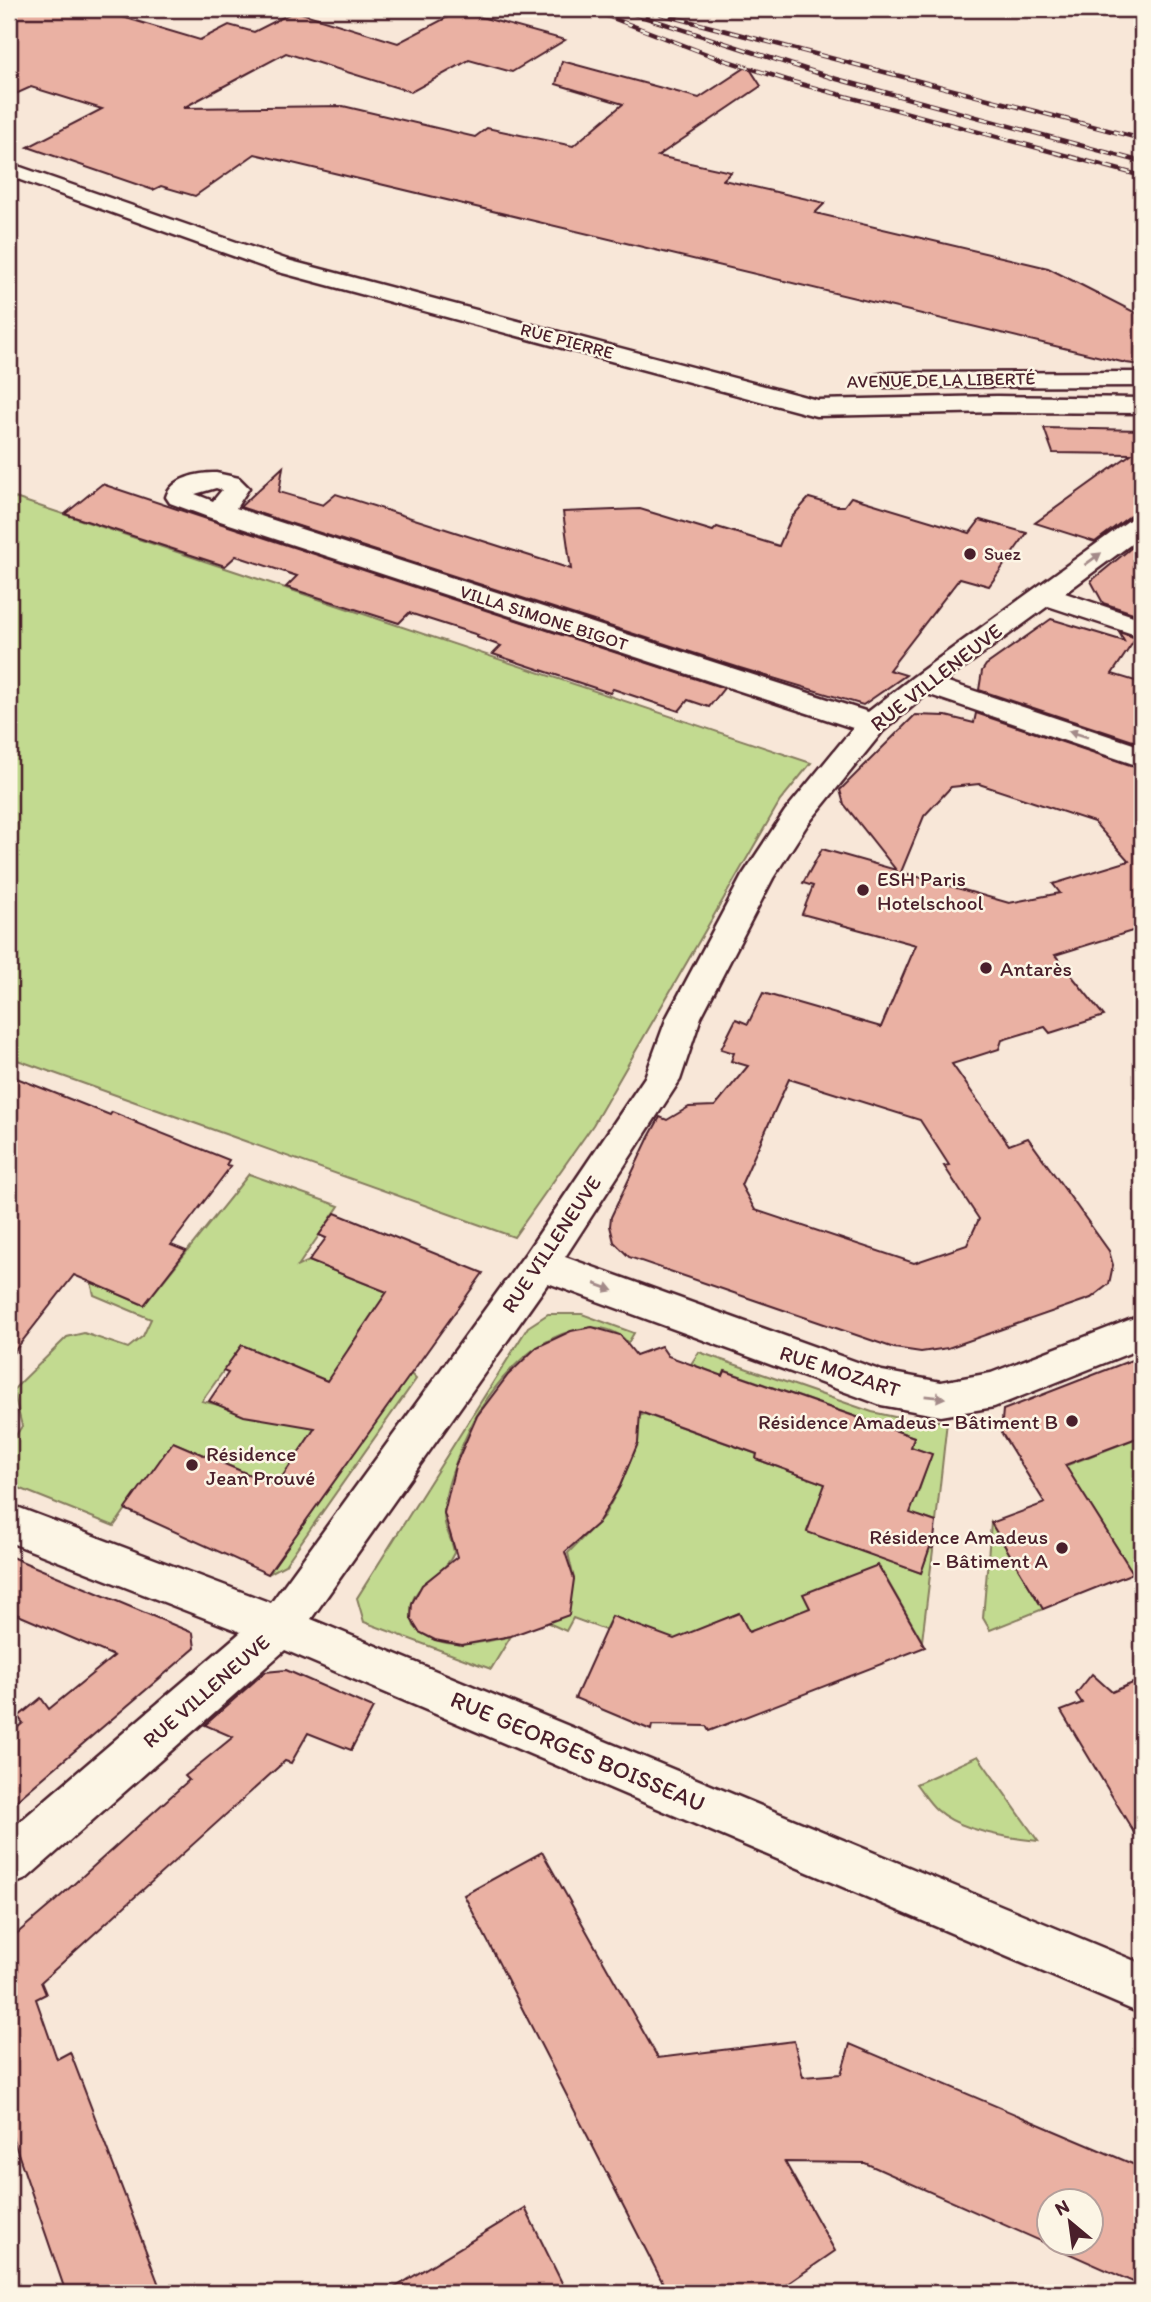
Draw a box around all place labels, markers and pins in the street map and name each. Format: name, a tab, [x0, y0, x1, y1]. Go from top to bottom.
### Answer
place label: Suez	[984, 543, 1022, 565]
marker: Suez	[962, 546, 978, 562]
place label: ESH Paris Hotelschool	[877, 866, 983, 915]
marker: ESH Paris Hotelschool	[855, 882, 871, 898]
place label: Antarès	[1000, 956, 1072, 981]
marker: Antarès	[978, 960, 994, 976]
place label: Résidence Amadeus - Bâtiment B	[758, 1409, 1058, 1434]
marker: Résidence Amadeus - Bâtiment B	[1064, 1413, 1080, 1429]
place label: Résidence Jean Prouvé	[206, 1441, 315, 1490]
marker: Résidence Jean Prouvé	[184, 1457, 200, 1473]
place label: Résidence Amadeus - Bâtiment A	[869, 1524, 1049, 1573]
marker: Résidence Amadeus - Bâtiment A	[1054, 1540, 1070, 1556]

